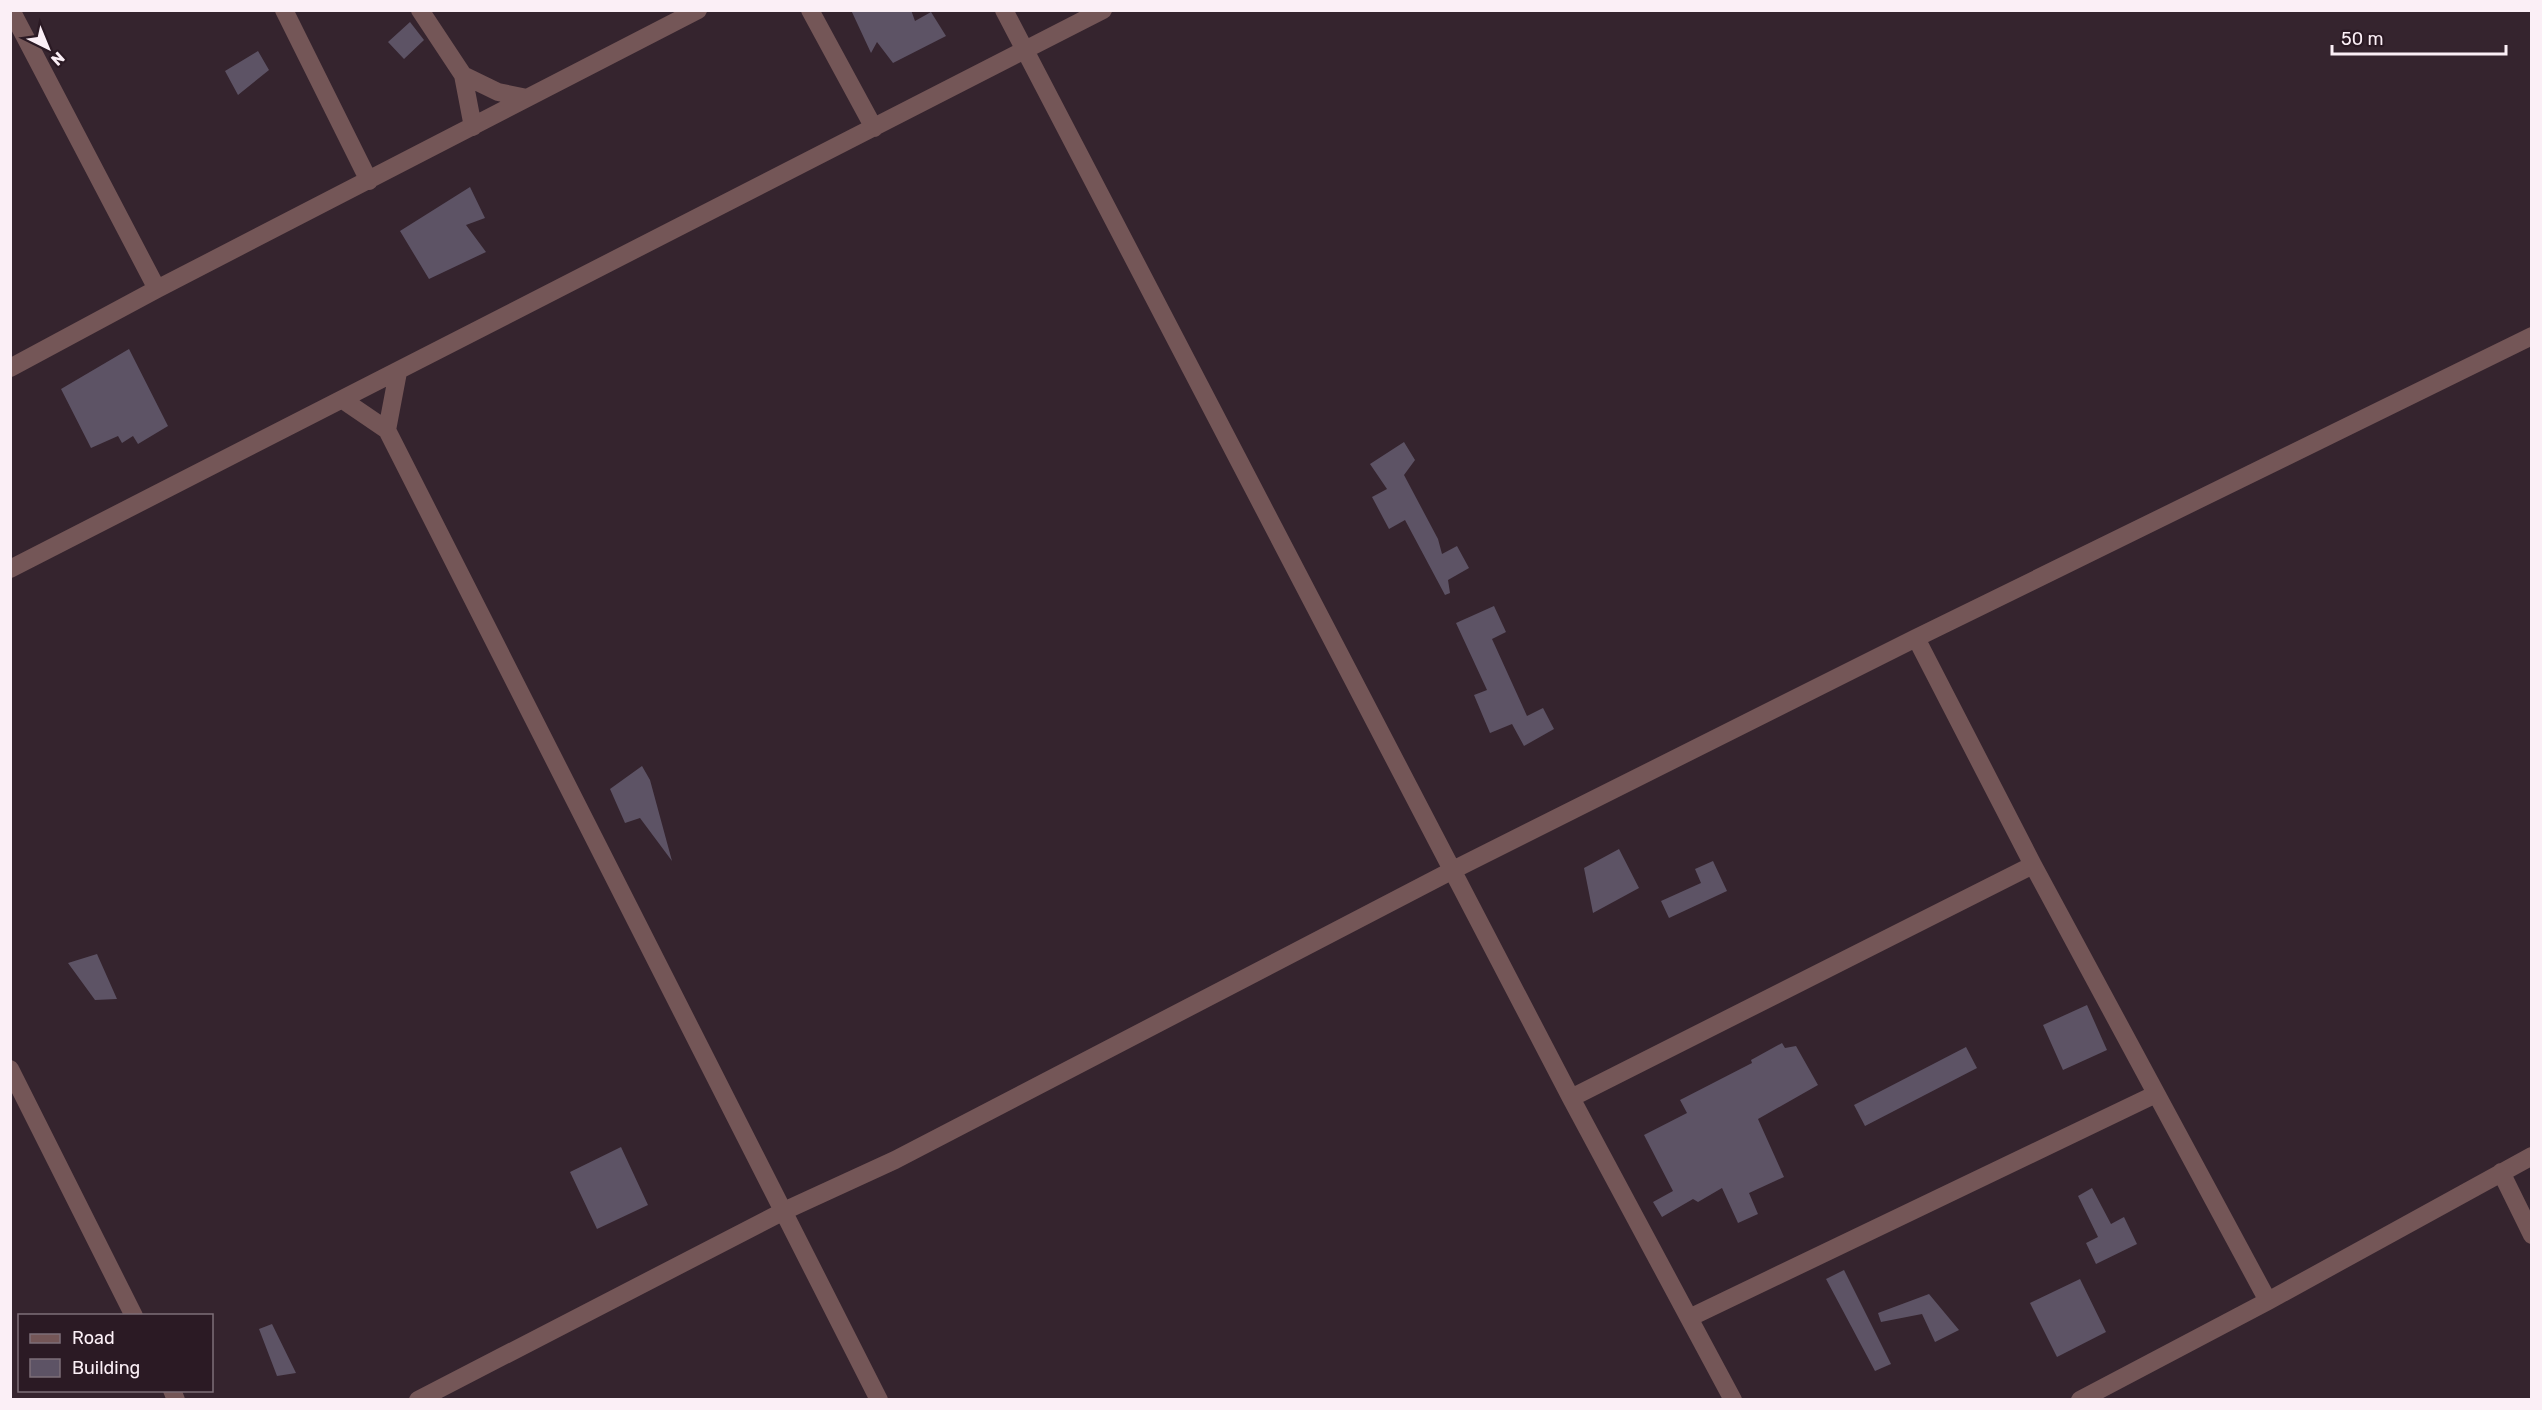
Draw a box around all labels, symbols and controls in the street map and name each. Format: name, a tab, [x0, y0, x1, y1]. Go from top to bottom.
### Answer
north arrow	[18, 18, 78, 78]
scale bar	[2332, 18, 2506, 56]
text: 50 m	[2341, 28, 2384, 50]
text: N	[47, 48, 69, 69]
legend	[18, 1314, 213, 1392]
text: Road	[72, 1327, 115, 1349]
text: Building	[72, 1357, 140, 1379]

